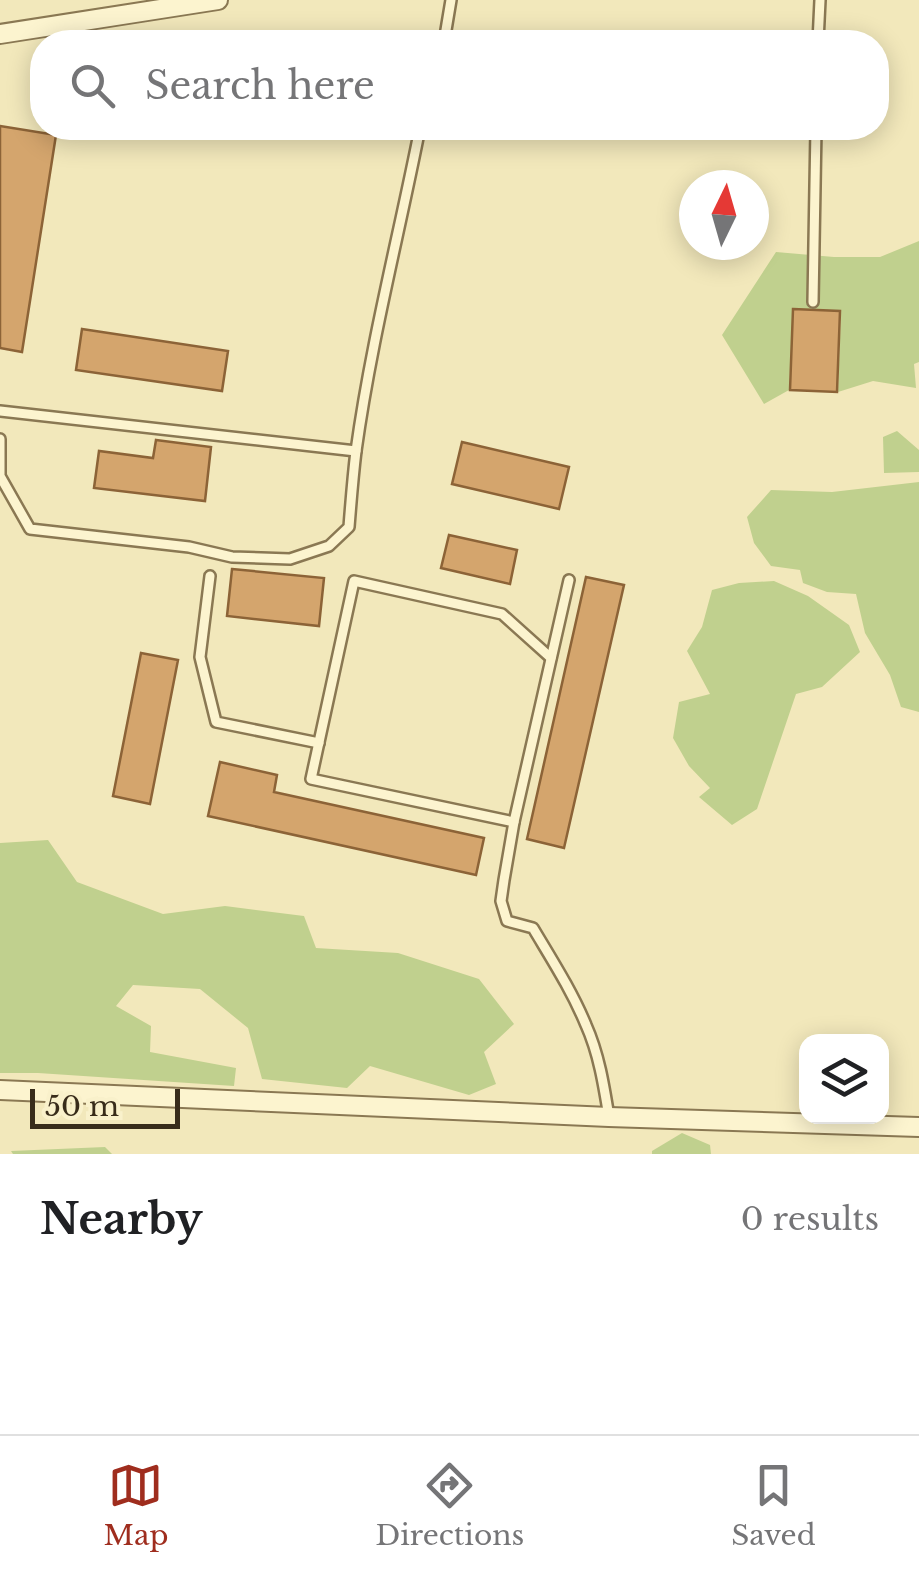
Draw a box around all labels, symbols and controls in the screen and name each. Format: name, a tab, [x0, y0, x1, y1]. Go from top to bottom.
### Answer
search box	[30, 30, 889, 140]
icon: search	[65, 58, 120, 113]
text: Search here	[145, 62, 375, 109]
north arrow	[679, 170, 769, 260]
map controls	[799, 1034, 889, 1124]
button: layers	[799, 1034, 889, 1124]
scale bar	[30, 1084, 180, 1128]
text: 50 m	[45, 1089, 119, 1124]
text: Nearby	[40, 1193, 203, 1245]
text: 0 results	[741, 1199, 879, 1239]
tab: Map	[103, 1458, 168, 1553]
tab: Directions	[375, 1458, 524, 1553]
tab: Saved	[731, 1458, 816, 1553]

